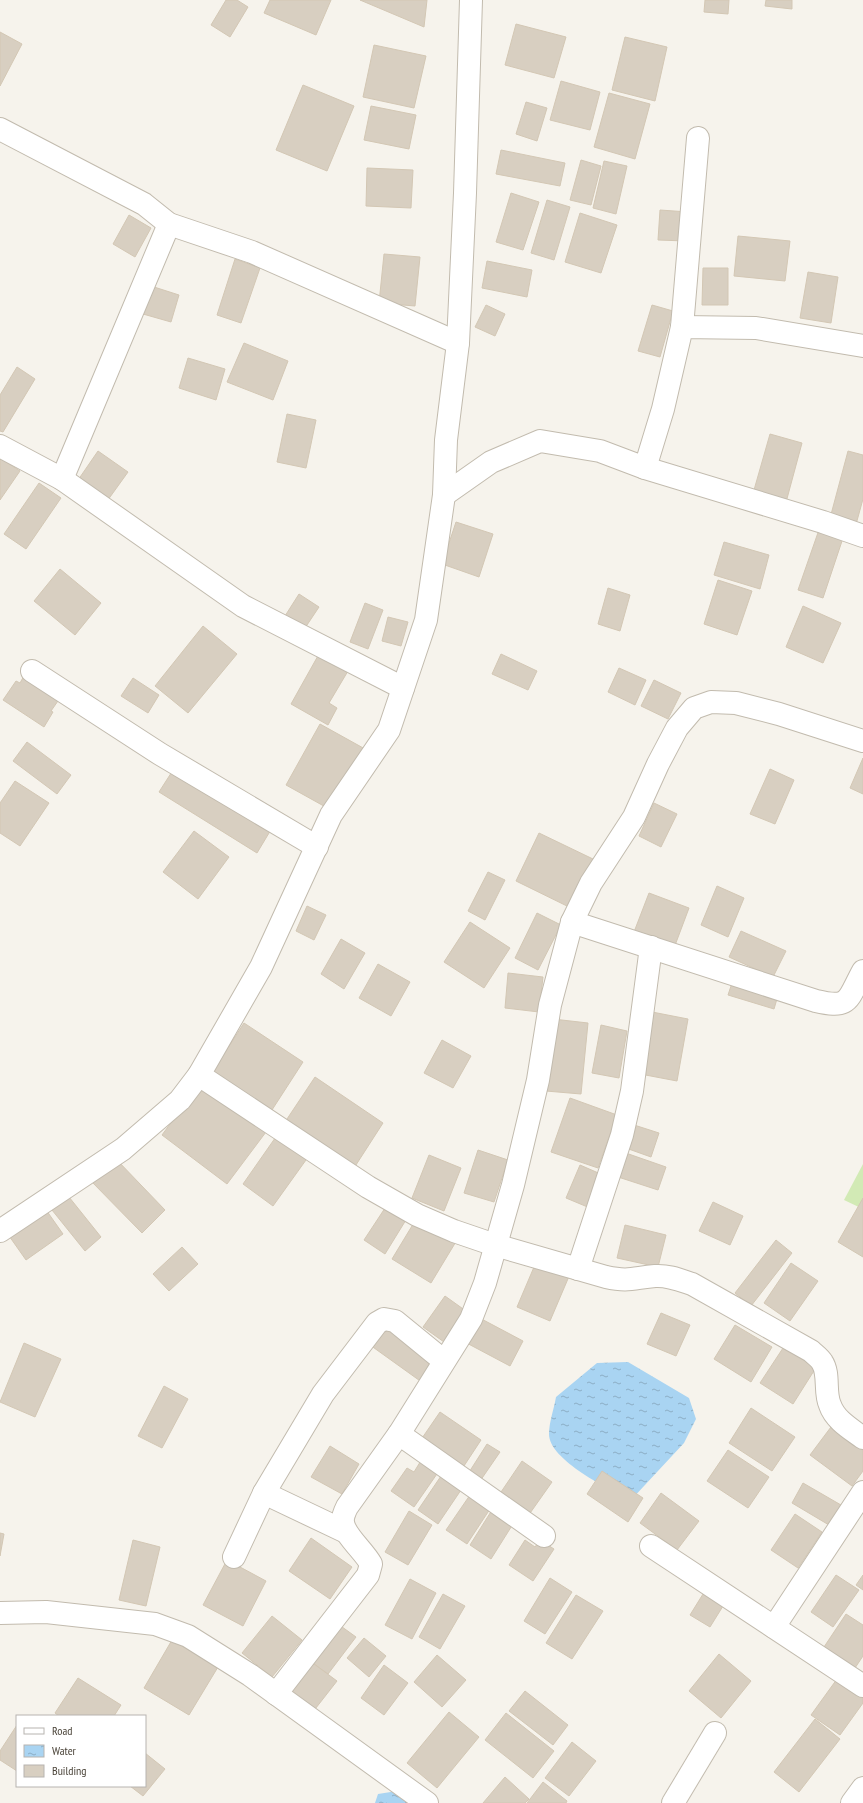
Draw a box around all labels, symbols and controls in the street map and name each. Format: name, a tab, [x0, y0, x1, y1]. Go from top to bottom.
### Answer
legend	[16, 1715, 146, 1787]
text: Road	[52, 1723, 72, 1738]
text: Water	[52, 1743, 77, 1758]
text: Building	[52, 1763, 87, 1778]

